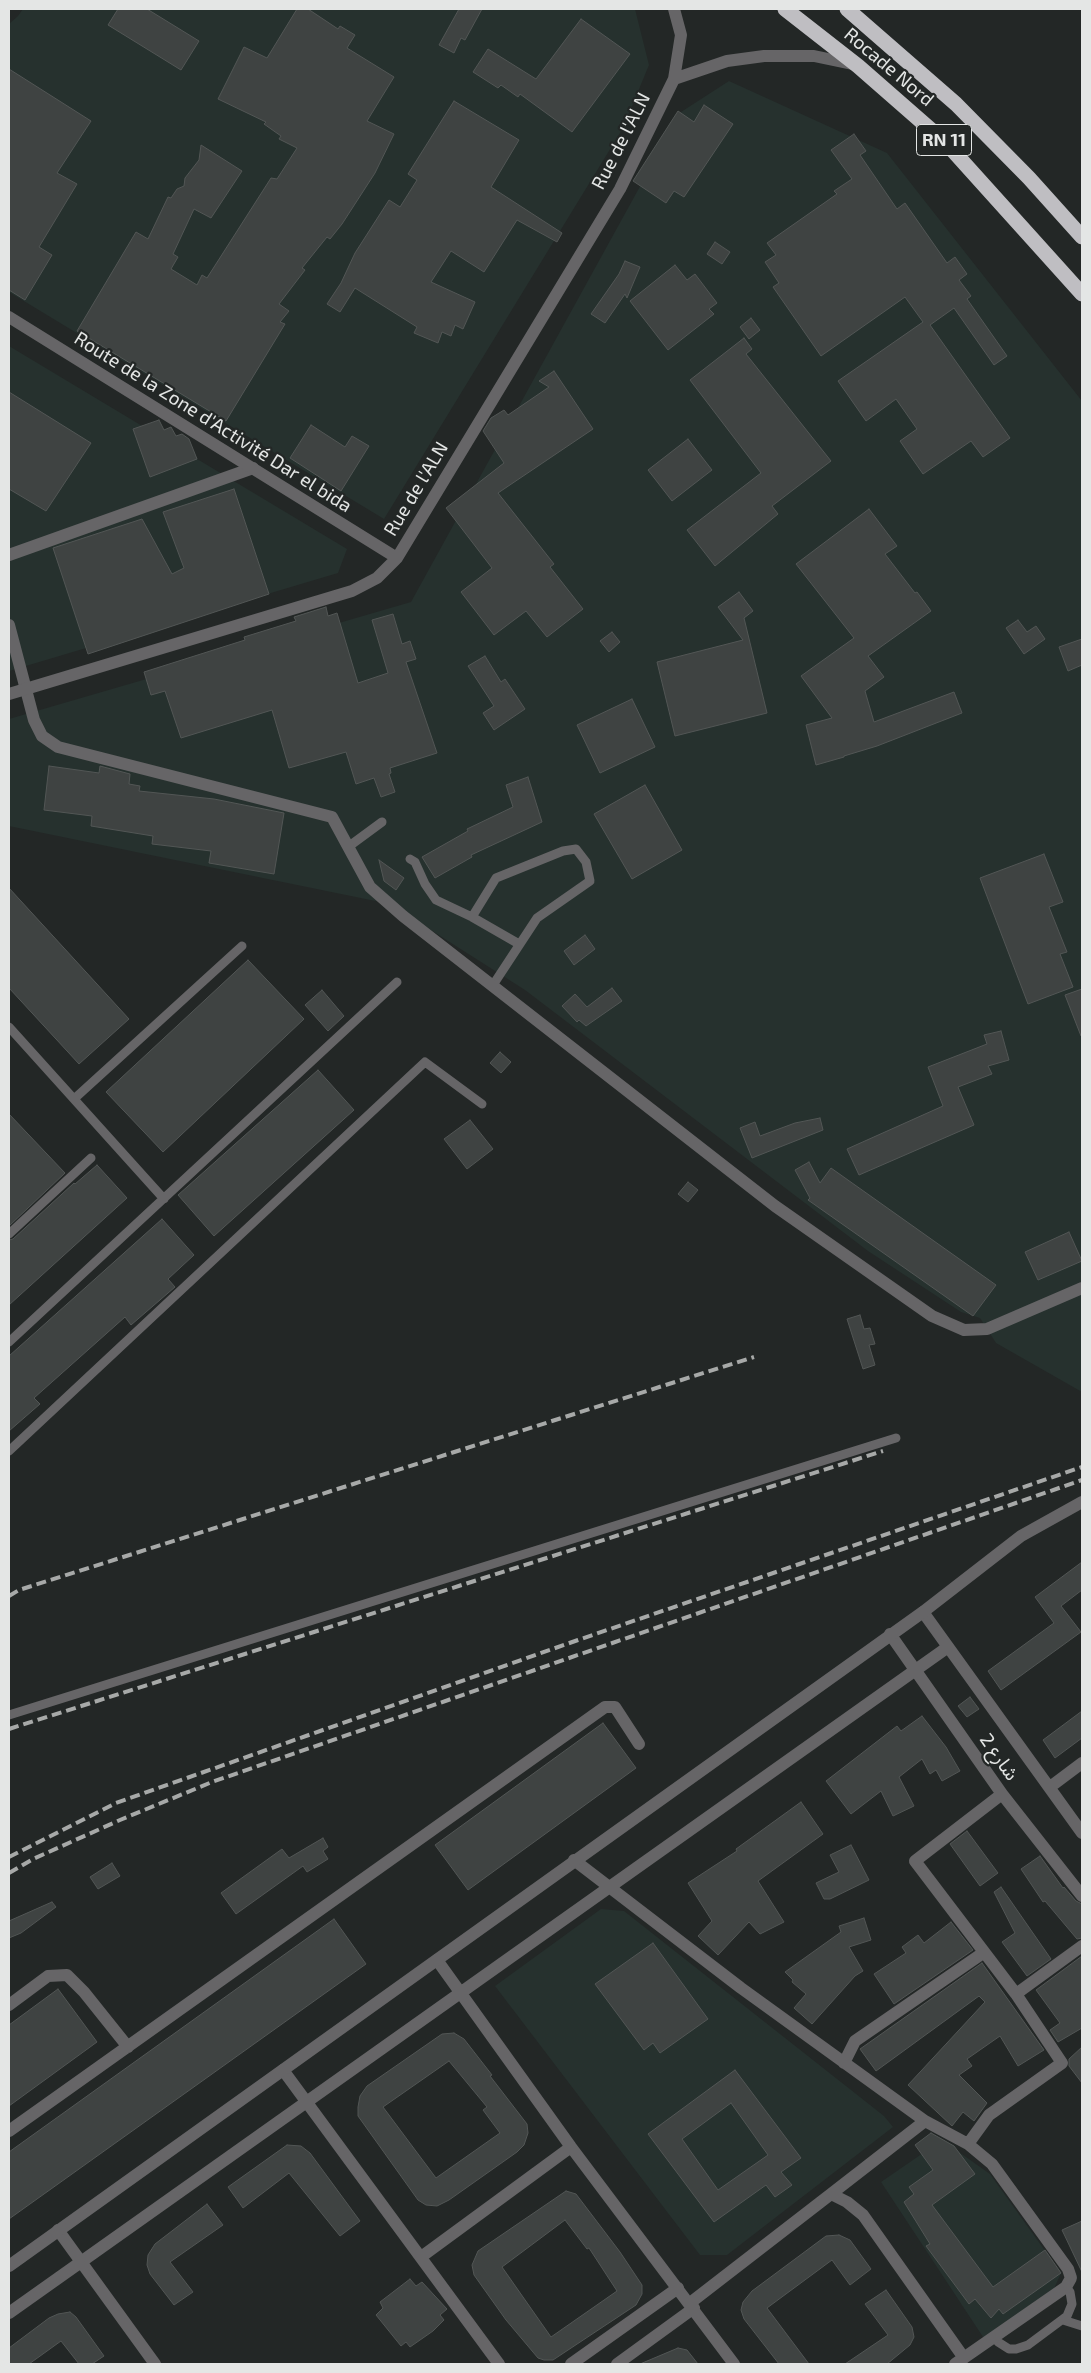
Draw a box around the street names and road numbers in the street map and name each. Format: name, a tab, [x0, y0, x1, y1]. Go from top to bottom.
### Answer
street label: Rocade Nord	[840, 23, 938, 111]
street label: Rue de l'ALN	[587, 89, 655, 193]
road number: RN 11	[916, 124, 972, 156]
street label: Route de la Zone d'Activité Dar el bida	[70, 327, 356, 517]
street label: Rue de l'ALN	[379, 438, 453, 540]
street label: شارع 2	[975, 1729, 1023, 1785]

